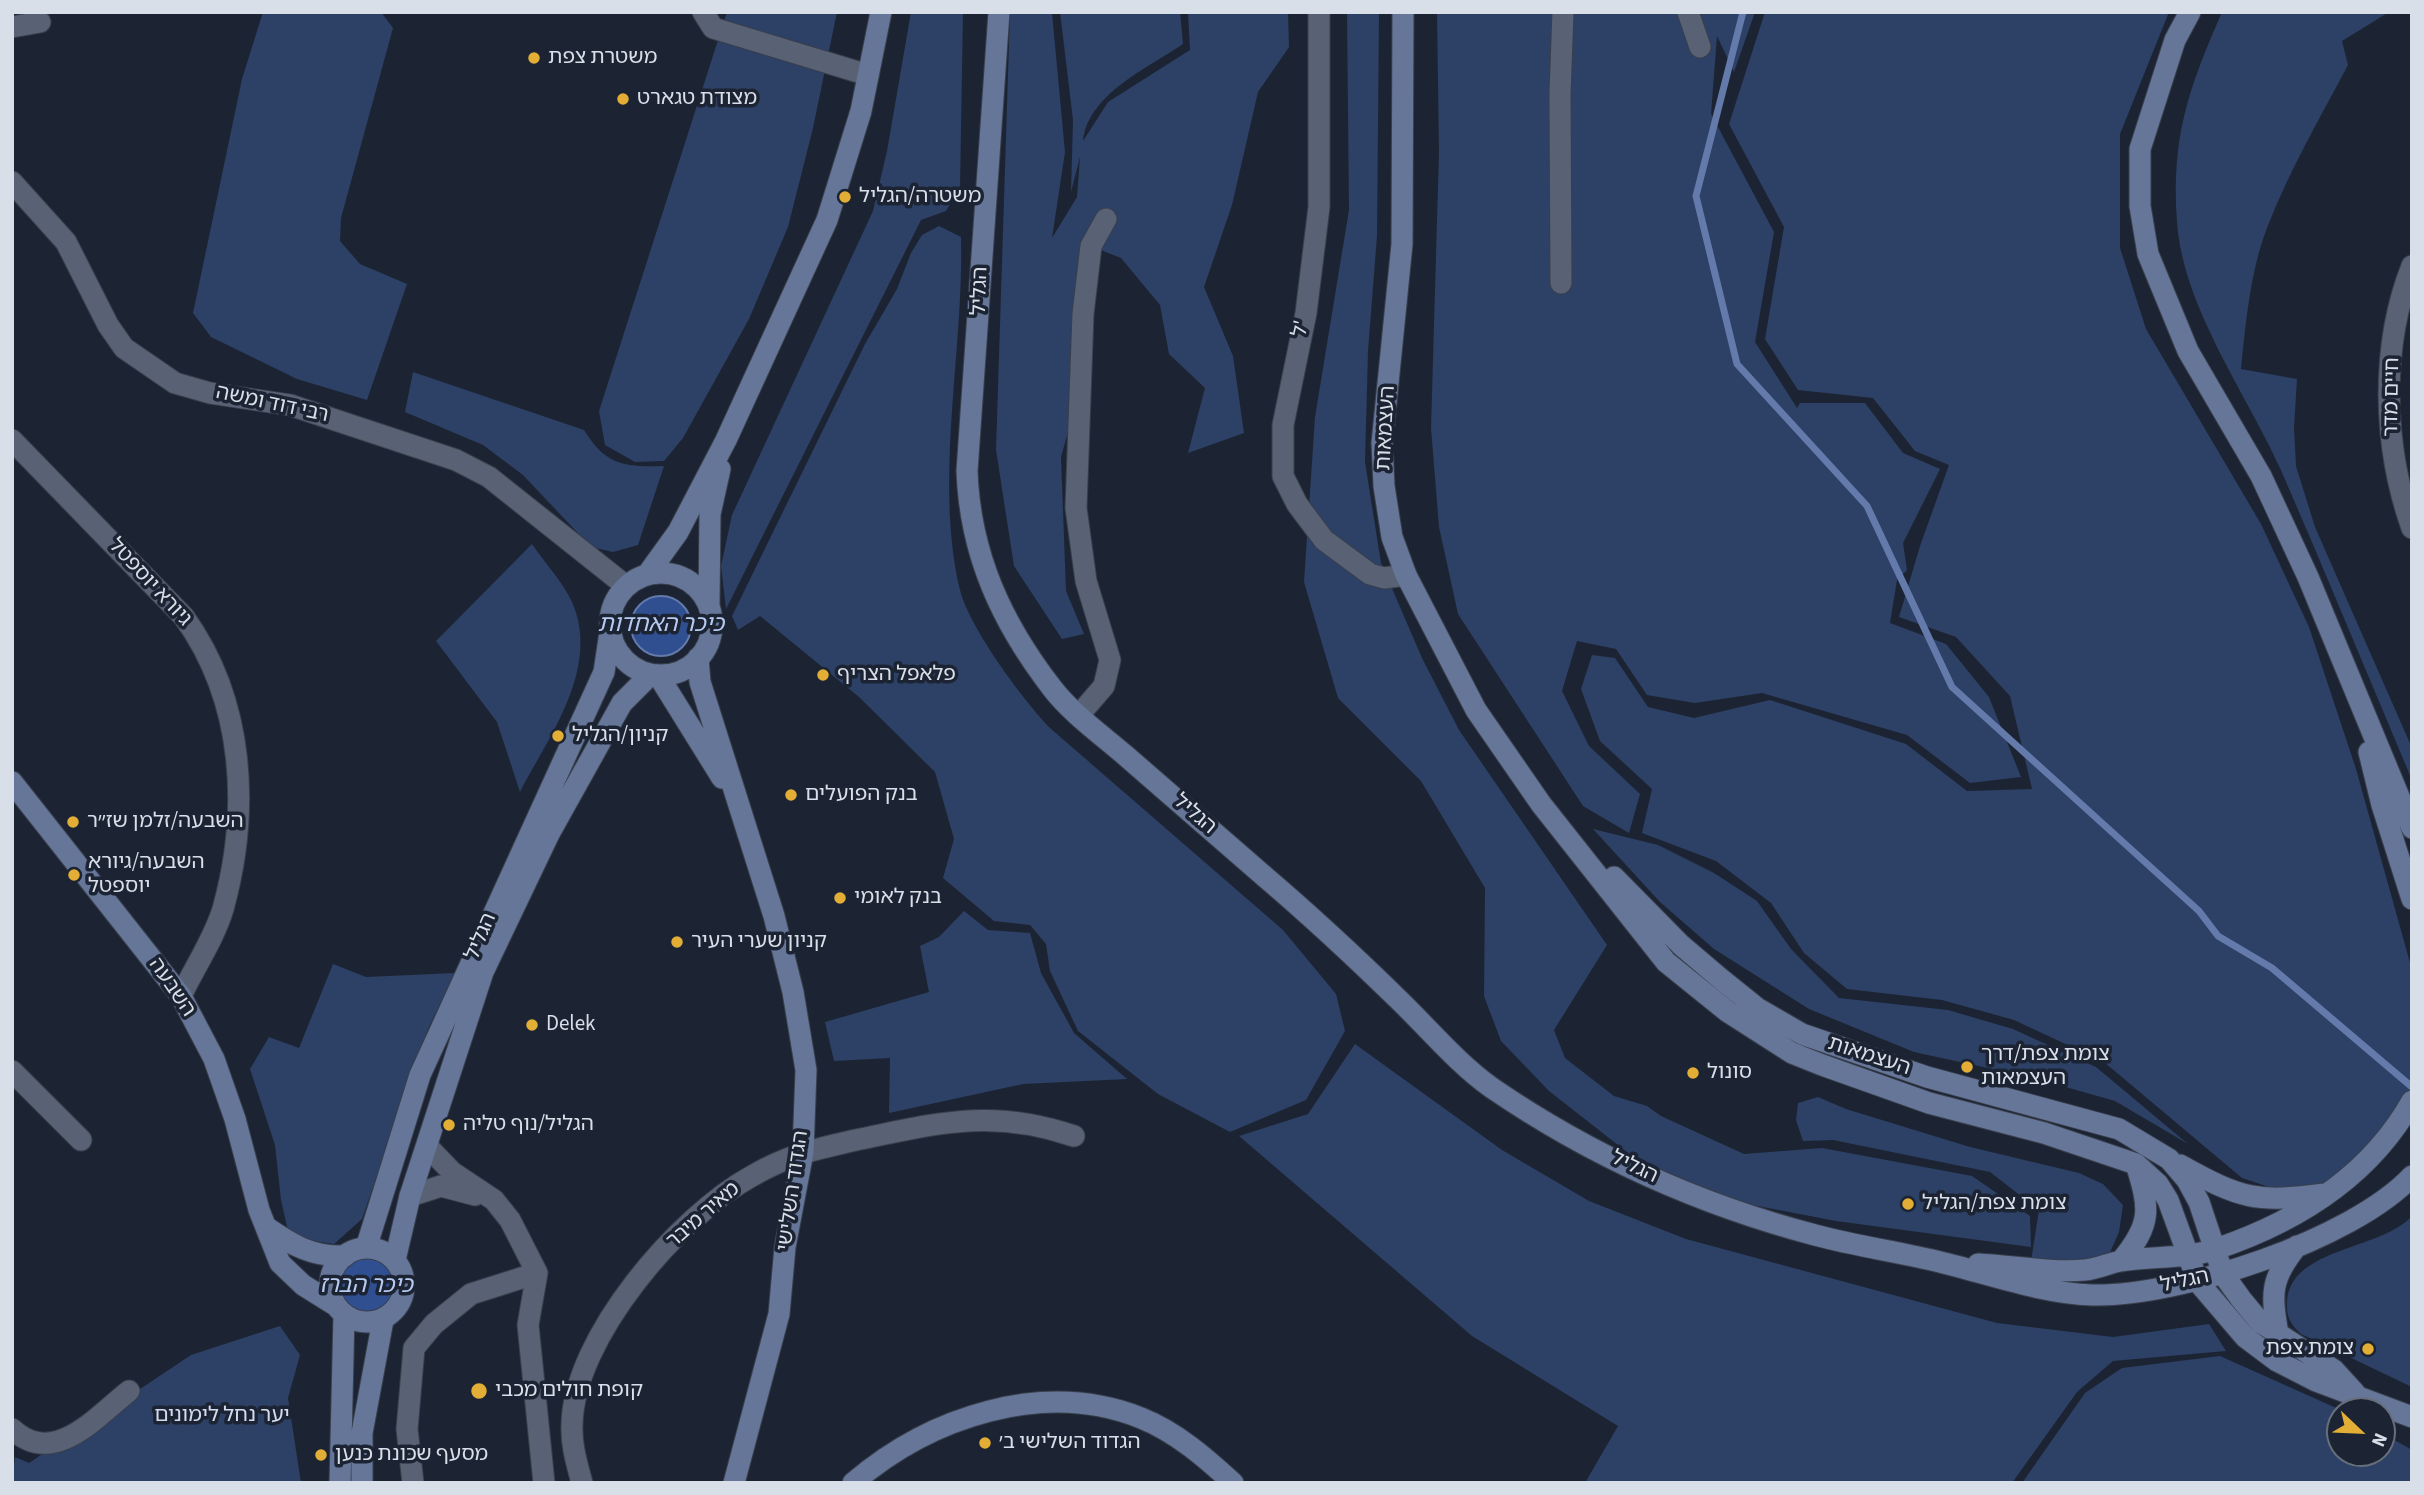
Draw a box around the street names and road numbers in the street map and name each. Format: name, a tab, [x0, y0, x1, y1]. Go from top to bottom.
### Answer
street label: הגליל	[968, 266, 994, 316]
street label: ל'	[1288, 318, 1316, 340]
street label: חיים מדר	[2380, 357, 2406, 437]
street label: רבי דוד ומשה	[213, 381, 331, 429]
street label: העצמאות	[1372, 385, 1402, 471]
street label: גיורא יוספטל	[102, 534, 196, 632]
street label: הגליל	[1167, 789, 1221, 841]
street label: הגליל	[461, 910, 503, 964]
street label: השבעה	[142, 954, 200, 1022]
street label: העצמאות	[1825, 1032, 1913, 1082]
street label: הגדוד השלישי	[773, 1129, 815, 1253]
street label: הגליל	[1607, 1146, 1661, 1190]
street label: מאיר מיבר	[662, 1177, 746, 1255]
street label: הגליל	[2159, 1265, 2211, 1299]

